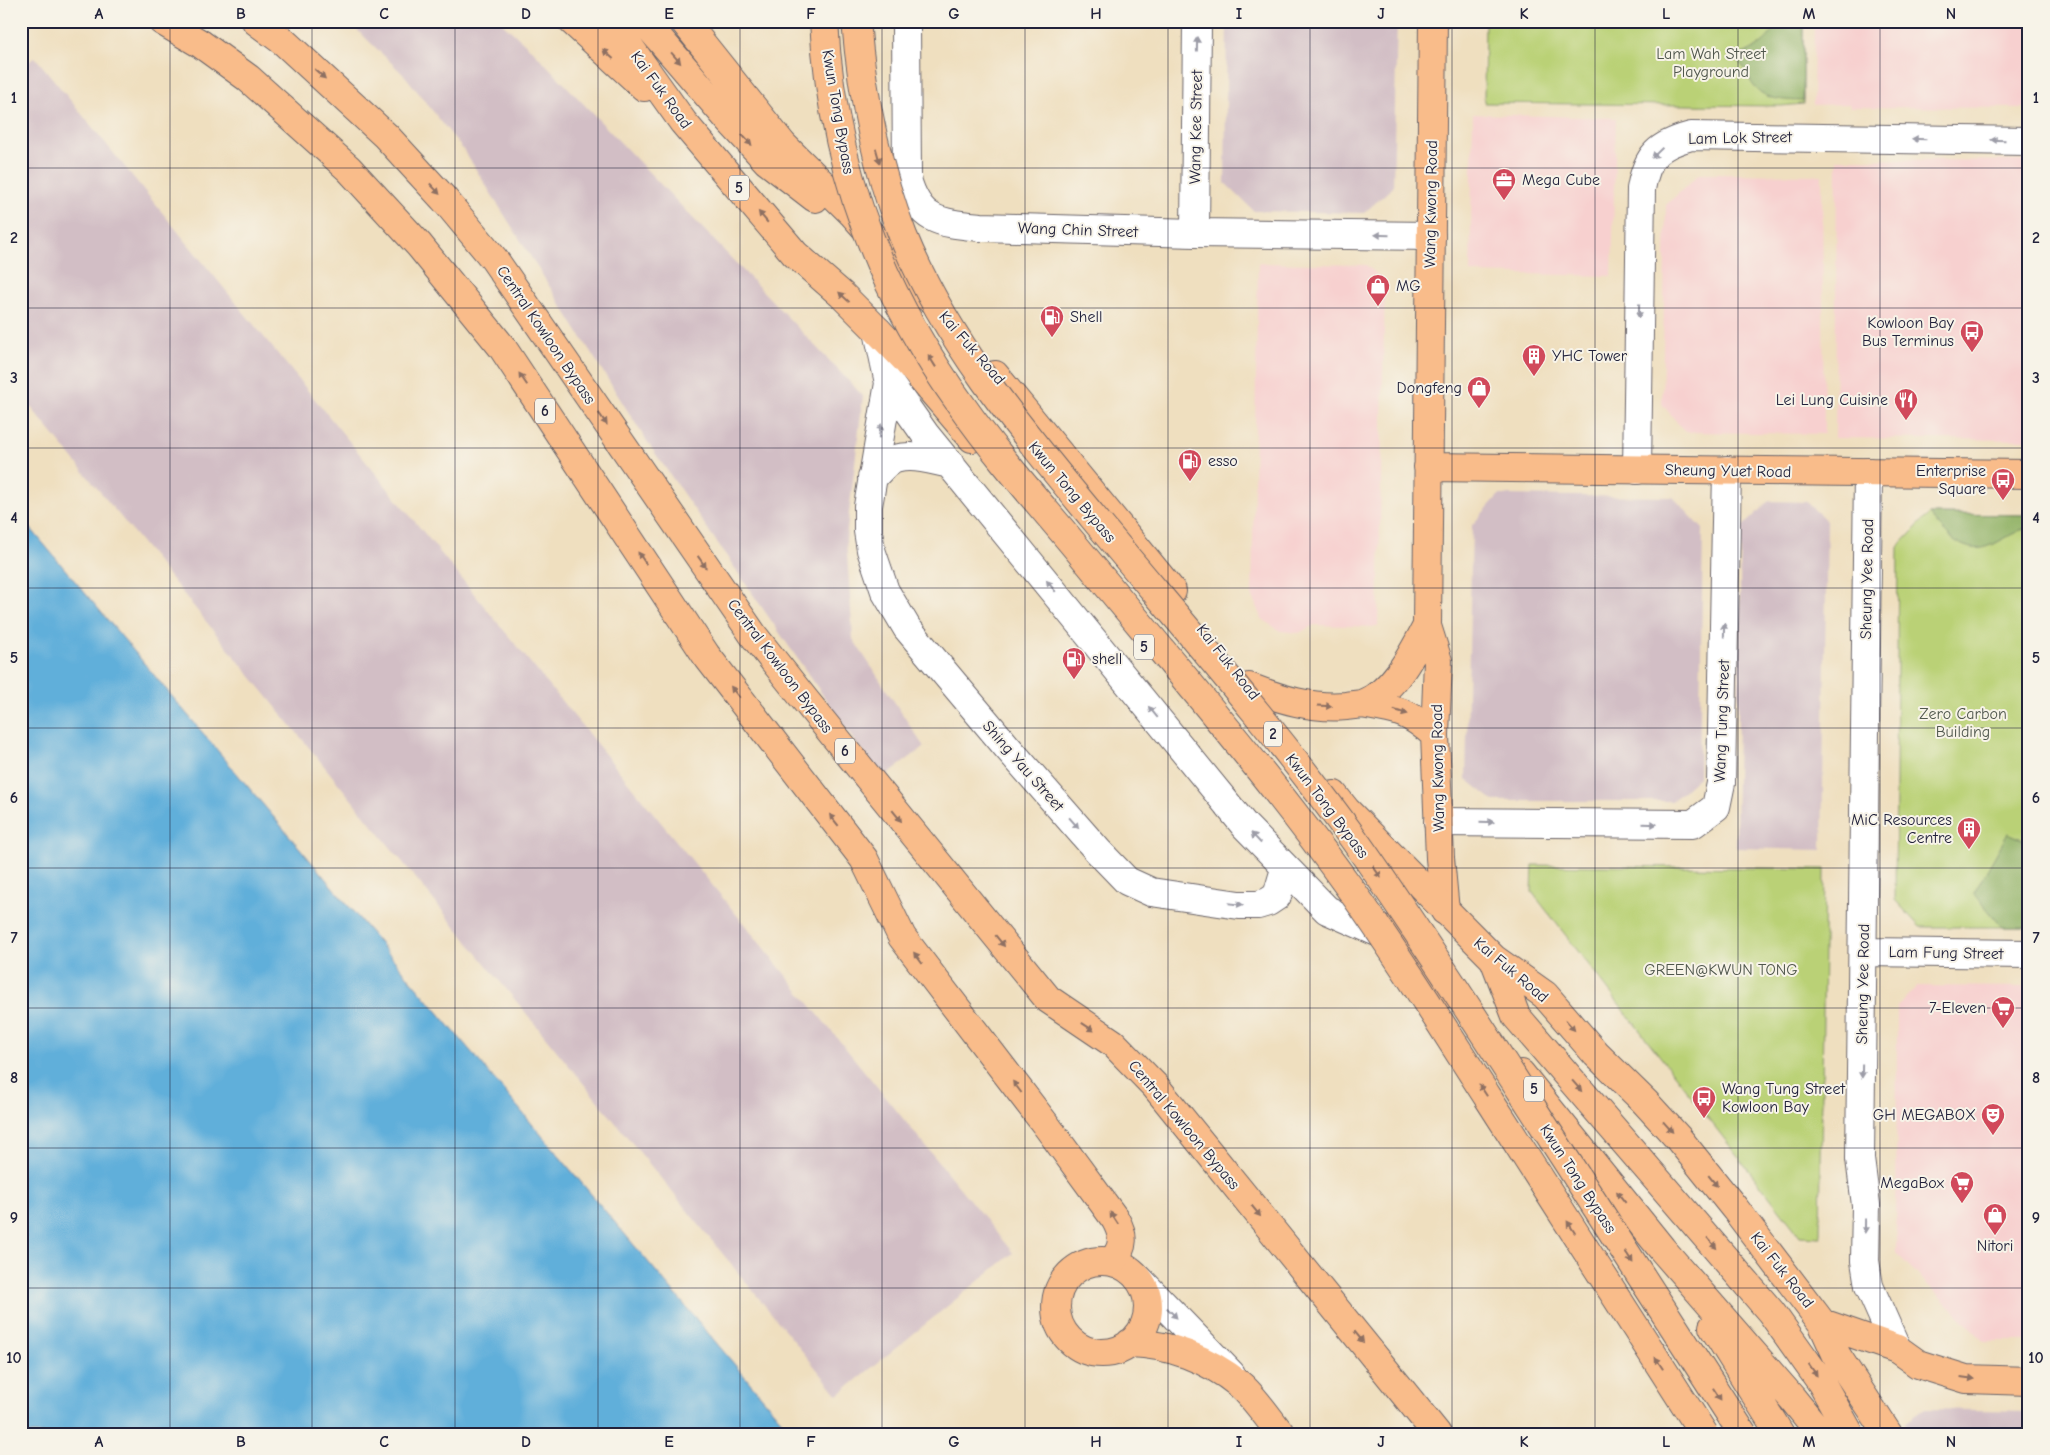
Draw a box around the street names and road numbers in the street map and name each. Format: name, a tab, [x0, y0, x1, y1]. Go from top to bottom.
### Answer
street label: Kai Fuk Road	[627, 48, 695, 132]
street label: Kwun Tong Bypass	[818, 48, 858, 176]
street label: Wang Kee Street	[1186, 69, 1206, 184]
street label: Lam Lok Street	[1688, 128, 1793, 148]
street label: Wang Kwong Road	[1421, 140, 1441, 268]
road number: 5	[729, 176, 749, 200]
street label: Wang Chin Street	[1018, 219, 1139, 241]
street label: Central Kowloon Bypass	[493, 262, 599, 408]
street label: Kai Fuk Road	[935, 308, 1009, 388]
road number: 6	[535, 398, 555, 424]
street label: Kwun Tong Bypass	[1025, 438, 1120, 546]
street label: Sheung Yuet Road	[1665, 461, 1791, 481]
street label: Sheung Yee Road	[1857, 518, 1877, 640]
street label: Central Kowloon Bypass	[724, 595, 836, 737]
street label: Kai Fuk Road	[1193, 621, 1263, 703]
road number: 5	[1134, 634, 1154, 660]
street label: Wang Tung Street	[1711, 659, 1733, 783]
street label: Wang Kwong Road	[1428, 704, 1448, 832]
street label: Shing Yau Street	[979, 717, 1067, 815]
road number: 2	[1264, 722, 1282, 746]
road number: 6	[835, 738, 855, 764]
street label: Kwun Tong Bypass	[1282, 750, 1372, 862]
street label: Sheung Yee Road	[1853, 923, 1873, 1045]
street label: Kai Fuk Road	[1470, 934, 1552, 1006]
street label: Lam Fung Street	[1888, 943, 2004, 963]
street label: Central Kowloon Bypass	[1125, 1057, 1244, 1193]
road number: 5	[1524, 1076, 1544, 1102]
street label: Kwun Tong Bypass	[1536, 1121, 1620, 1237]
street label: Kai Fuk Road	[1747, 1229, 1817, 1311]

